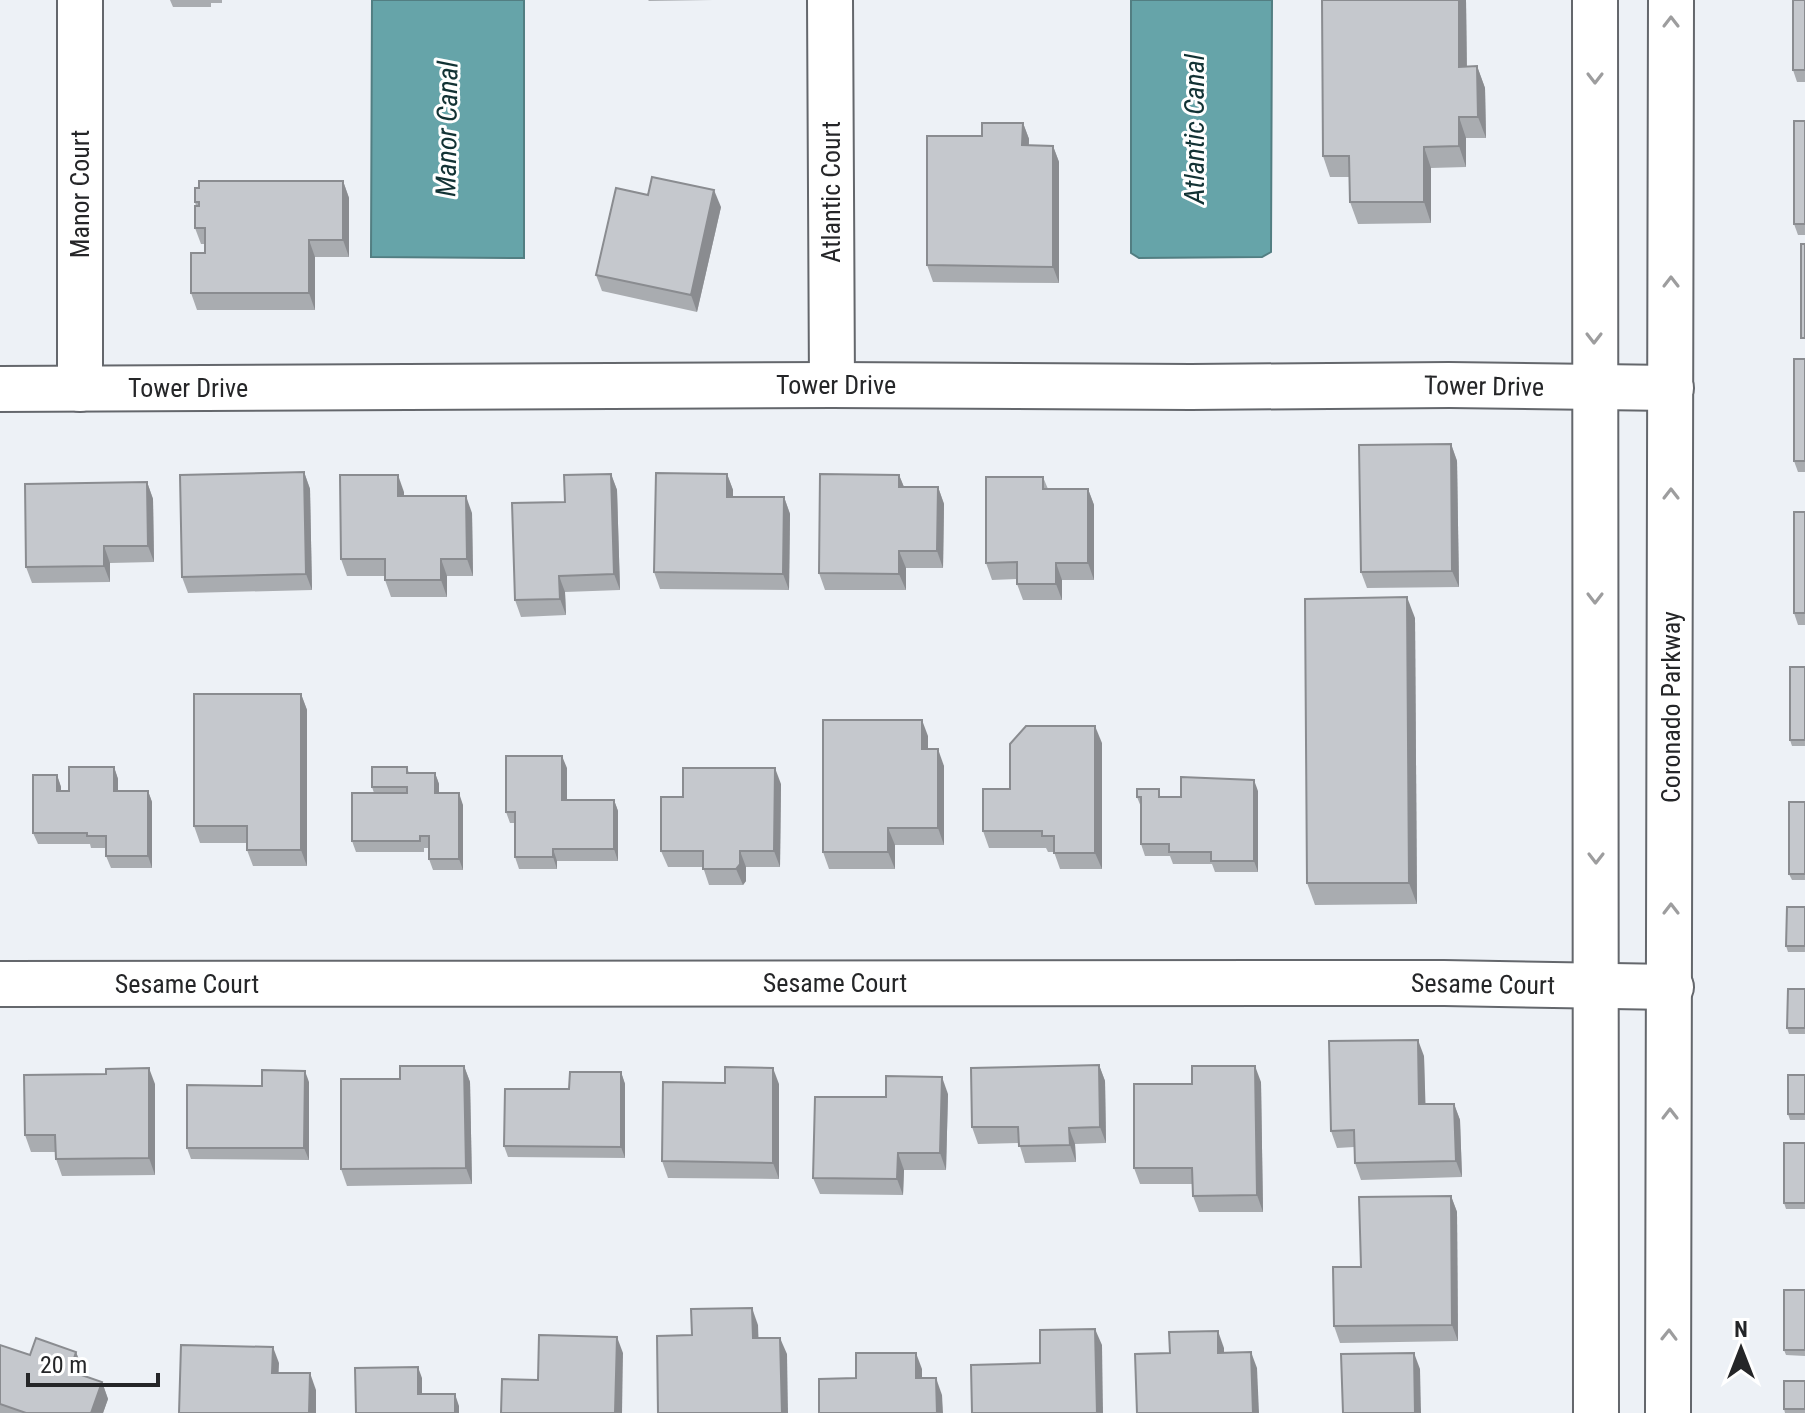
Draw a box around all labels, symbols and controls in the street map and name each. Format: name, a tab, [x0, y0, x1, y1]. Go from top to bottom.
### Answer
one-way arrow	[1662, 15, 1680, 28]
water label: Atlantic Canal	[1178, 53, 1211, 205]
water label: Manor Canal	[429, 60, 465, 197]
one-way arrow	[1586, 72, 1604, 85]
street label: Atlantic Court	[816, 121, 846, 263]
street label: Manor Court	[65, 130, 95, 258]
one-way arrow	[1662, 275, 1680, 288]
one-way arrow	[1585, 332, 1603, 345]
street label: Tower Drive	[776, 370, 896, 400]
street label: Tower Drive	[1424, 370, 1544, 402]
street label: Tower Drive	[128, 373, 248, 403]
one-way arrow	[1662, 487, 1680, 500]
one-way arrow	[1586, 592, 1604, 605]
street label: Coronado Parkway	[1656, 611, 1686, 803]
one-way arrow	[1587, 852, 1605, 865]
one-way arrow	[1662, 902, 1680, 915]
street label: Sesame Court	[763, 968, 907, 998]
street label: Sesame Court	[1411, 968, 1555, 1000]
street label: Sesame Court	[115, 969, 259, 999]
one-way arrow	[1661, 1107, 1679, 1120]
north arrow	[1701, 1309, 1781, 1389]
text: N	[1734, 1317, 1748, 1342]
one-way arrow	[1660, 1328, 1678, 1341]
scale bar	[28, 1337, 158, 1387]
text: 20 m	[40, 1351, 87, 1379]

